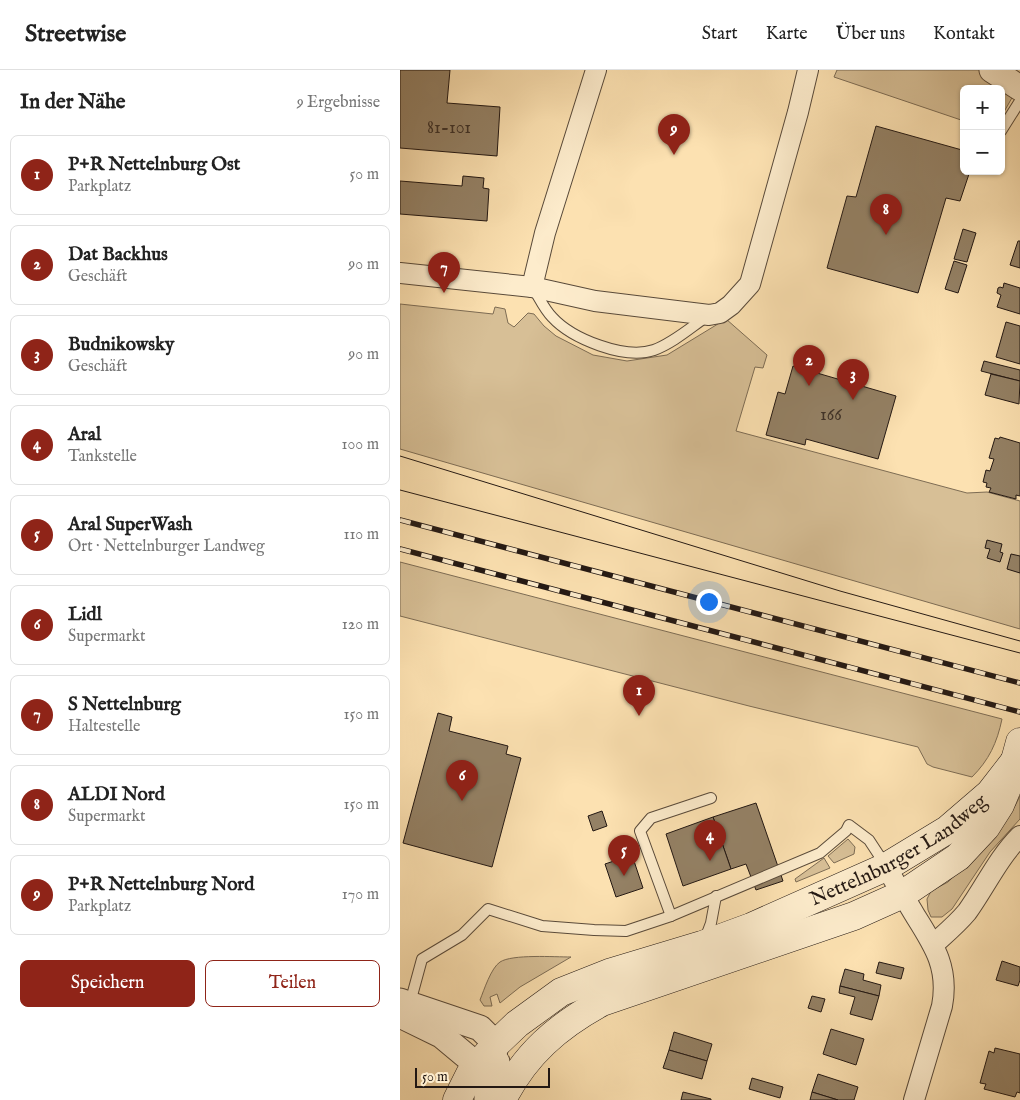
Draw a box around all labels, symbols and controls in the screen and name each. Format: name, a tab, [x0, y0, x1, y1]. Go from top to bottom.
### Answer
text: Streetwise	[25, 19, 126, 50]
text: Start	[702, 23, 738, 46]
text: Karte	[766, 23, 808, 46]
text: Über uns	[836, 23, 905, 46]
text: Kontakt	[933, 23, 995, 46]
map controls	[960, 85, 1005, 175]
button: +	[960, 85, 1005, 130]
text: In der Nähe	[20, 89, 126, 116]
text: 9 Ergebnisse	[297, 93, 380, 113]
pin: 9	[658, 114, 690, 155]
house number: 81-101	[427, 117, 471, 140]
button: −	[960, 130, 1005, 175]
text: P+R Nettelnburg Ost	[68, 153, 240, 177]
text: 1	[34, 165, 40, 185]
text: 50 m	[350, 165, 379, 185]
text: Parkplatz	[68, 177, 131, 197]
pin: 8	[870, 194, 902, 235]
text: Dat Backhus	[68, 243, 168, 267]
pin: 7	[428, 252, 460, 293]
text: 2	[33, 255, 41, 275]
text: 90 m	[348, 255, 379, 275]
text: Geschäft	[68, 267, 127, 287]
text: Budnikowsky	[68, 333, 174, 357]
text: 3	[34, 345, 40, 365]
text: 90 m	[348, 345, 379, 365]
pin: 2	[793, 345, 825, 386]
text: Geschäft	[68, 357, 127, 377]
pin: 3	[837, 359, 869, 400]
house number: 166	[820, 404, 842, 427]
text: Aral	[68, 423, 101, 447]
text: 4	[33, 435, 41, 455]
text: 100 m	[342, 435, 379, 455]
text: Tankstelle	[68, 447, 137, 467]
text: Aral SuperWash	[68, 513, 192, 537]
text: 5	[34, 525, 40, 545]
text: 110 m	[343, 525, 379, 545]
text: Ort · Nettelnburger Landweg	[68, 537, 265, 557]
your location	[696, 589, 722, 615]
text: Lidl	[68, 603, 102, 627]
text: 6	[34, 615, 40, 635]
text: 120 m	[342, 615, 379, 635]
text: Supermarkt	[68, 627, 146, 647]
pin: 1	[623, 675, 655, 716]
text: S Nettelnburg	[68, 693, 181, 717]
text: 7	[33, 705, 41, 725]
text: 150 m	[344, 705, 379, 725]
text: Haltestelle	[68, 717, 140, 737]
pin: 6	[446, 760, 478, 801]
text: ALDI Nord	[68, 783, 165, 807]
street label: Nettelnburger Landweg	[806, 788, 993, 912]
text: 8	[34, 795, 40, 815]
text: 150 m	[344, 795, 379, 815]
text: Supermarkt	[68, 807, 146, 827]
pin: 4	[694, 820, 726, 861]
pin: 5	[608, 835, 640, 876]
text: P+R Nettelnburg Nord	[68, 873, 254, 897]
text: 9	[34, 885, 40, 905]
text: 170 m	[342, 885, 379, 905]
text: Parkplatz	[68, 897, 131, 917]
button: Speichern	[20, 960, 195, 1007]
button: Teilen	[205, 960, 380, 1007]
scale bar	[415, 1065, 550, 1088]
text: 50 m	[422, 1068, 448, 1086]

